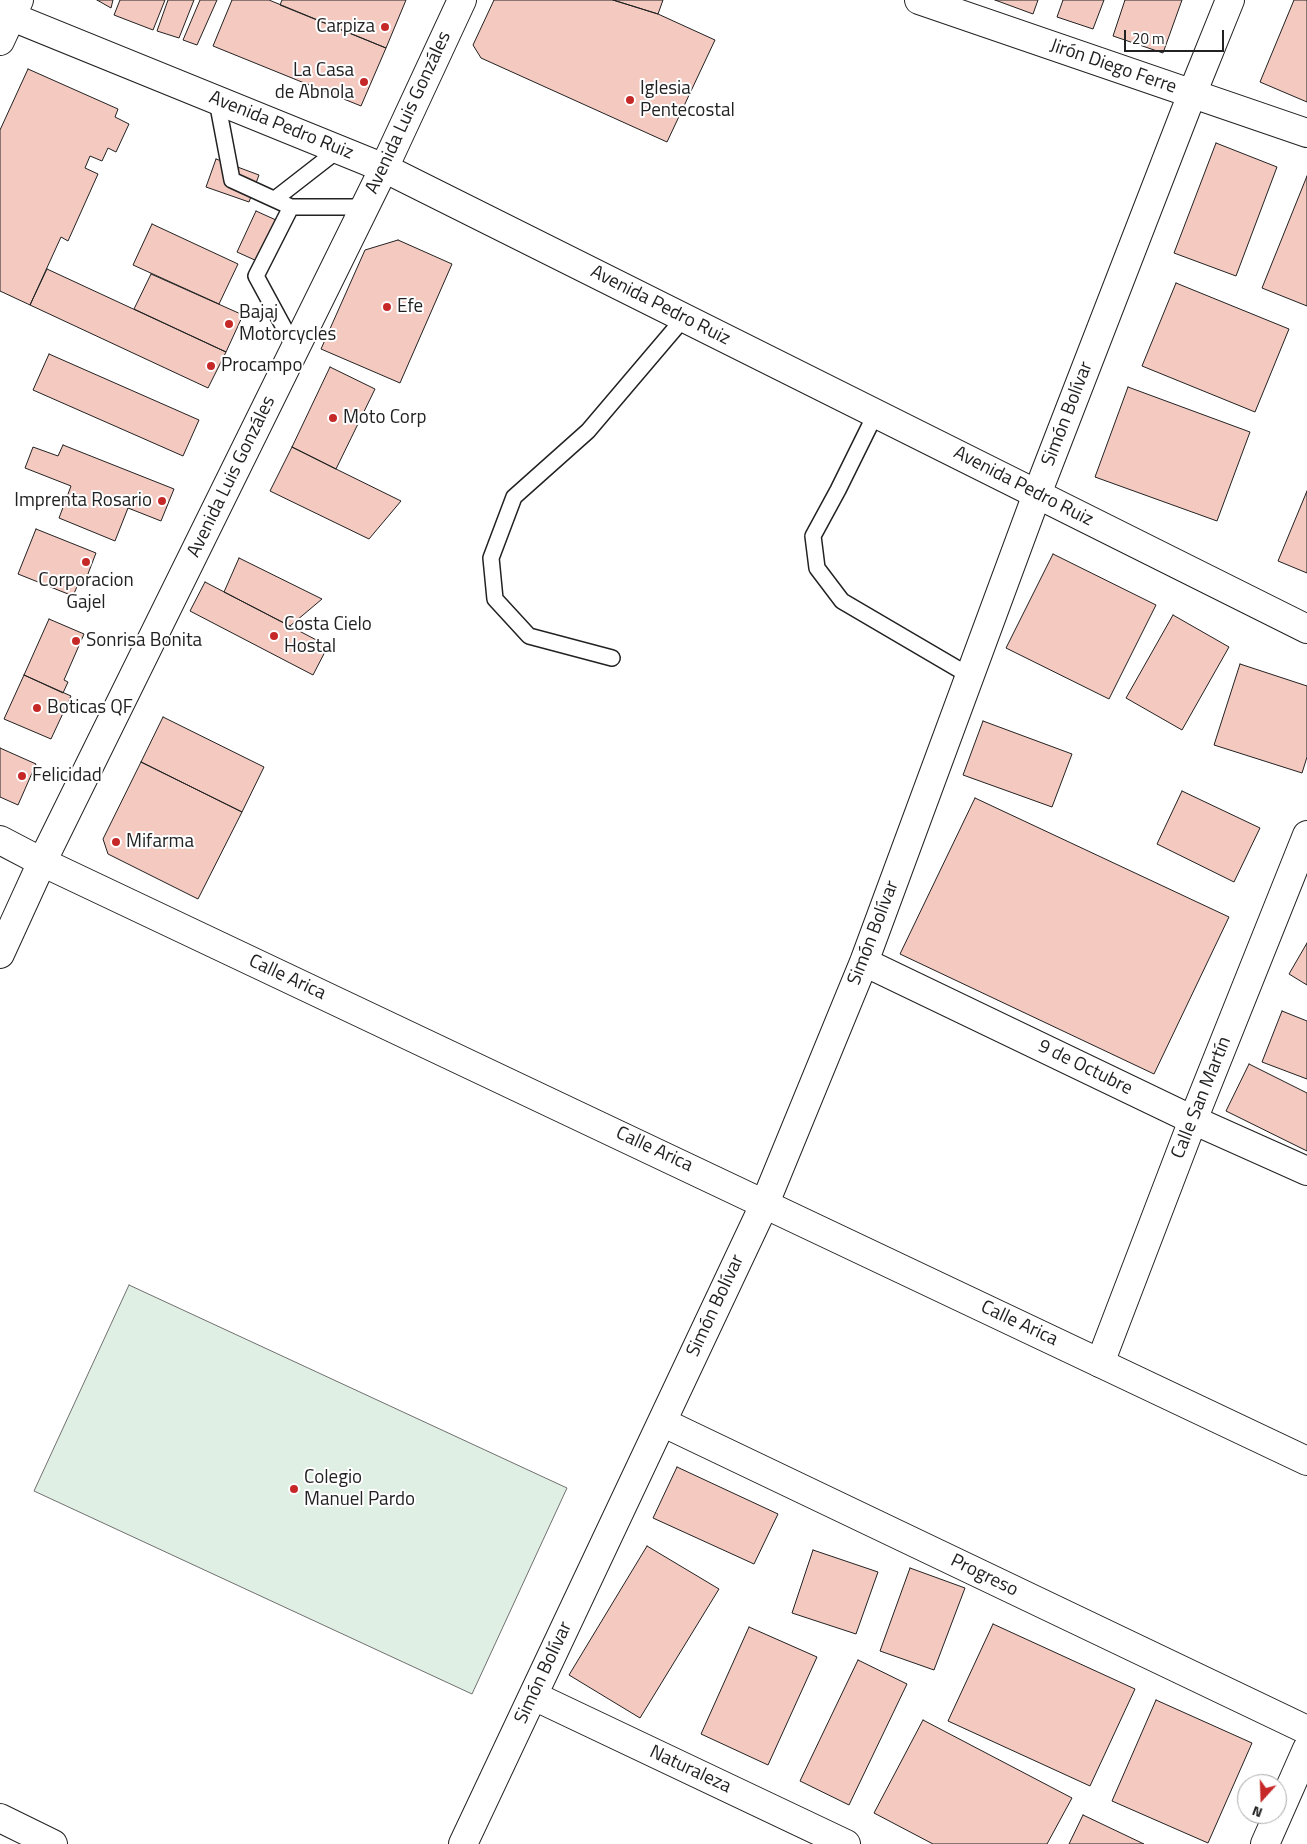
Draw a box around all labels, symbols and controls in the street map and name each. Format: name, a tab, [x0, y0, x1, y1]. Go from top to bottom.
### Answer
place label: Carpiza	[316, 16, 375, 38]
scale bar	[1127, 20, 1227, 52]
marker: Carpiza	[379, 21, 391, 33]
text: 20 m	[1132, 27, 1165, 50]
street label: Avenida Luis Gonzáles	[361, 28, 457, 198]
street label: Jirón Diego Ferre	[1047, 35, 1179, 99]
place label: La Casa de Abnola	[275, 60, 354, 104]
marker: La Casa de Abnola	[358, 76, 370, 88]
place label: Iglesia Pentecostal	[640, 78, 735, 122]
street label: Avenida Pedro Ruiz	[206, 87, 356, 165]
marker: Iglesia Pentecostal	[624, 94, 636, 106]
street label: Avenida Pedro Ruiz	[586, 261, 734, 351]
place label: Efe	[397, 296, 423, 318]
marker: Efe	[381, 301, 393, 313]
place label: Bajaj Motorcycles	[239, 302, 336, 346]
marker: Bajaj Motorcycles	[223, 318, 235, 330]
place label: Procampo	[221, 355, 302, 377]
street label: Simón Bolívar	[1038, 359, 1098, 469]
marker: Procampo	[205, 360, 217, 372]
street label: Avenida Luis Gonzáles	[183, 393, 281, 561]
place label: Moto Corp	[343, 407, 426, 429]
marker: Moto Corp	[327, 412, 339, 424]
street label: Avenida Pedro Ruiz	[949, 442, 1097, 532]
place label: Imprenta Rosario	[14, 490, 152, 512]
marker: Imprenta Rosario	[156, 495, 168, 507]
marker: Corporacion Gajel	[80, 556, 92, 568]
place label: Corporacion Gajel	[38, 570, 134, 614]
place label: Costa Cielo Hostal	[284, 614, 372, 658]
place label: Sonrisa Bonita	[86, 630, 202, 652]
marker: Costa Cielo Hostal	[268, 630, 280, 642]
marker: Sonrisa Bonita	[70, 635, 82, 647]
place label: Boticas QF	[47, 697, 133, 719]
marker: Boticas QF	[31, 702, 43, 714]
place label: Felicidad	[32, 765, 102, 787]
marker: Felicidad	[16, 770, 28, 782]
place label: Mifarma	[126, 831, 194, 853]
marker: Mifarma	[110, 836, 122, 848]
street label: Simón Bolívar	[844, 878, 904, 988]
street label: Calle Arica	[245, 950, 329, 1006]
street label: Calle San Martín	[1167, 1034, 1237, 1162]
street label: 9 de Octubre	[1034, 1035, 1136, 1101]
street label: Calle Arica	[612, 1122, 696, 1178]
street label: Simón Bolívar	[682, 1251, 750, 1361]
street label: Calle Arica	[977, 1296, 1061, 1352]
place label: Colegio Manuel Pardo	[304, 1467, 415, 1511]
marker: Colegio Manuel Pardo	[288, 1483, 300, 1495]
street label: Progreso	[947, 1550, 1021, 1602]
street label: Simón Bolívar	[510, 1618, 578, 1728]
street label: Naturaleza	[646, 1741, 734, 1799]
north arrow	[1237, 1774, 1287, 1824]
text: N	[1249, 1801, 1265, 1824]

